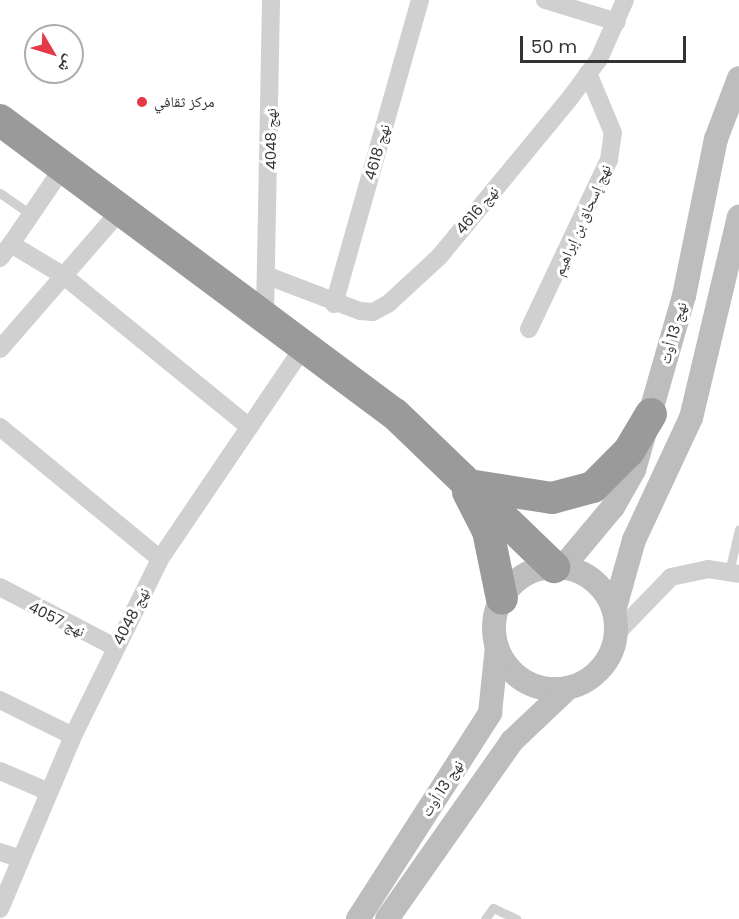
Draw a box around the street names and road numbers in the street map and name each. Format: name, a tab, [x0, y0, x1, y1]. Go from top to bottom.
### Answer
street label: نهج 4048	[262, 108, 280, 170]
street label: نهج 4618	[360, 122, 394, 182]
street label: نهج إسحاق بن إبراهيم	[549, 162, 615, 278]
street label: نهج 4616	[452, 182, 502, 238]
street label: نهج 13 أوت	[656, 300, 690, 366]
street label: نهج 4048	[109, 584, 153, 648]
street label: نهج 4057	[26, 598, 88, 640]
street label: نهج 13 أوت	[417, 756, 467, 820]

